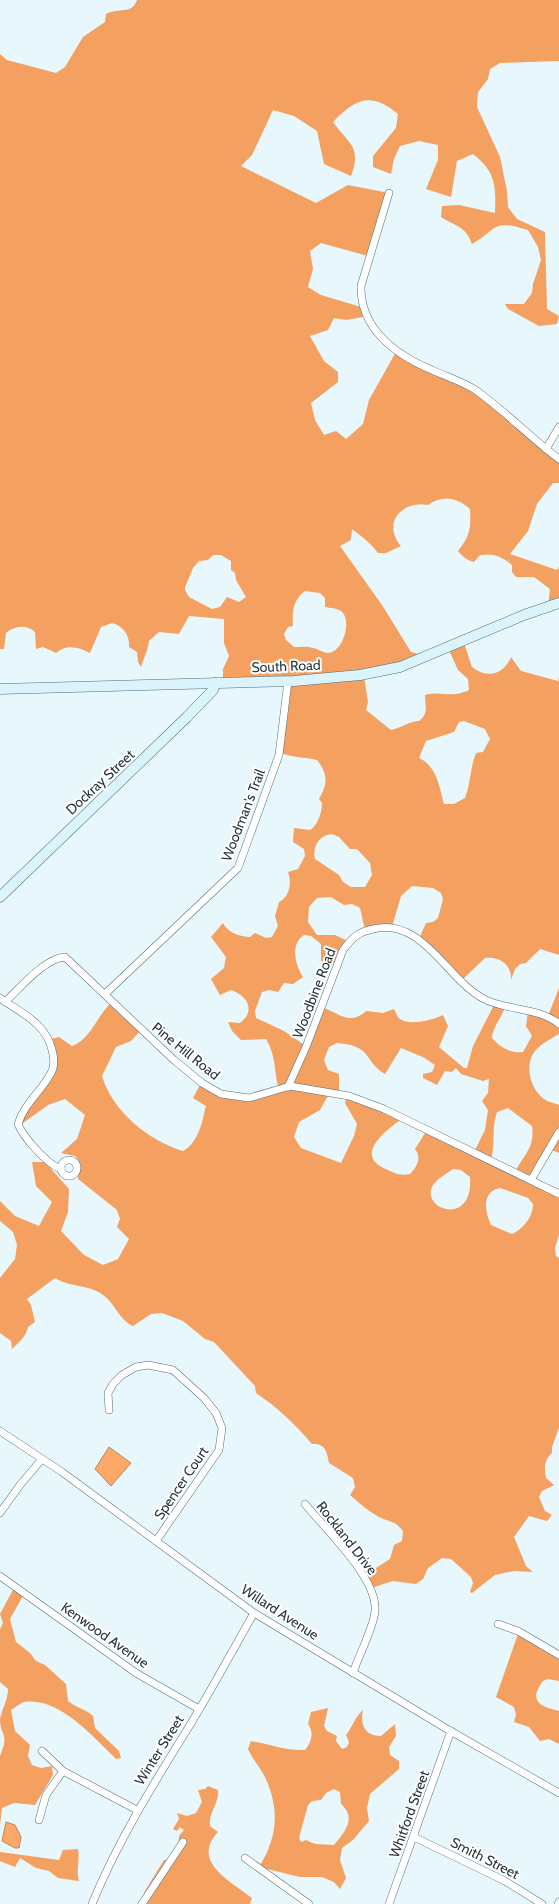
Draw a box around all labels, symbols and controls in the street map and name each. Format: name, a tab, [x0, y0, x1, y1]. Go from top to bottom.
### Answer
street label: South Road	[251, 656, 321, 676]
street label: Dockray Street	[62, 745, 138, 818]
street label: Woodman's Trail	[217, 766, 269, 864]
street label: Woodbine Road	[289, 945, 339, 1041]
street label: Pine Hill Road	[149, 1018, 223, 1084]
street label: Spencer Court	[150, 1443, 212, 1523]
street label: Rockland Drive	[313, 1498, 381, 1578]
street label: Willard Avenue	[238, 1580, 322, 1644]
street label: Kenwood Avenue	[58, 1598, 152, 1672]
street label: Winter Street	[130, 1711, 188, 1788]
street label: Whitford Street	[385, 1768, 433, 1860]
street label: Smith Street	[448, 1833, 523, 1883]

